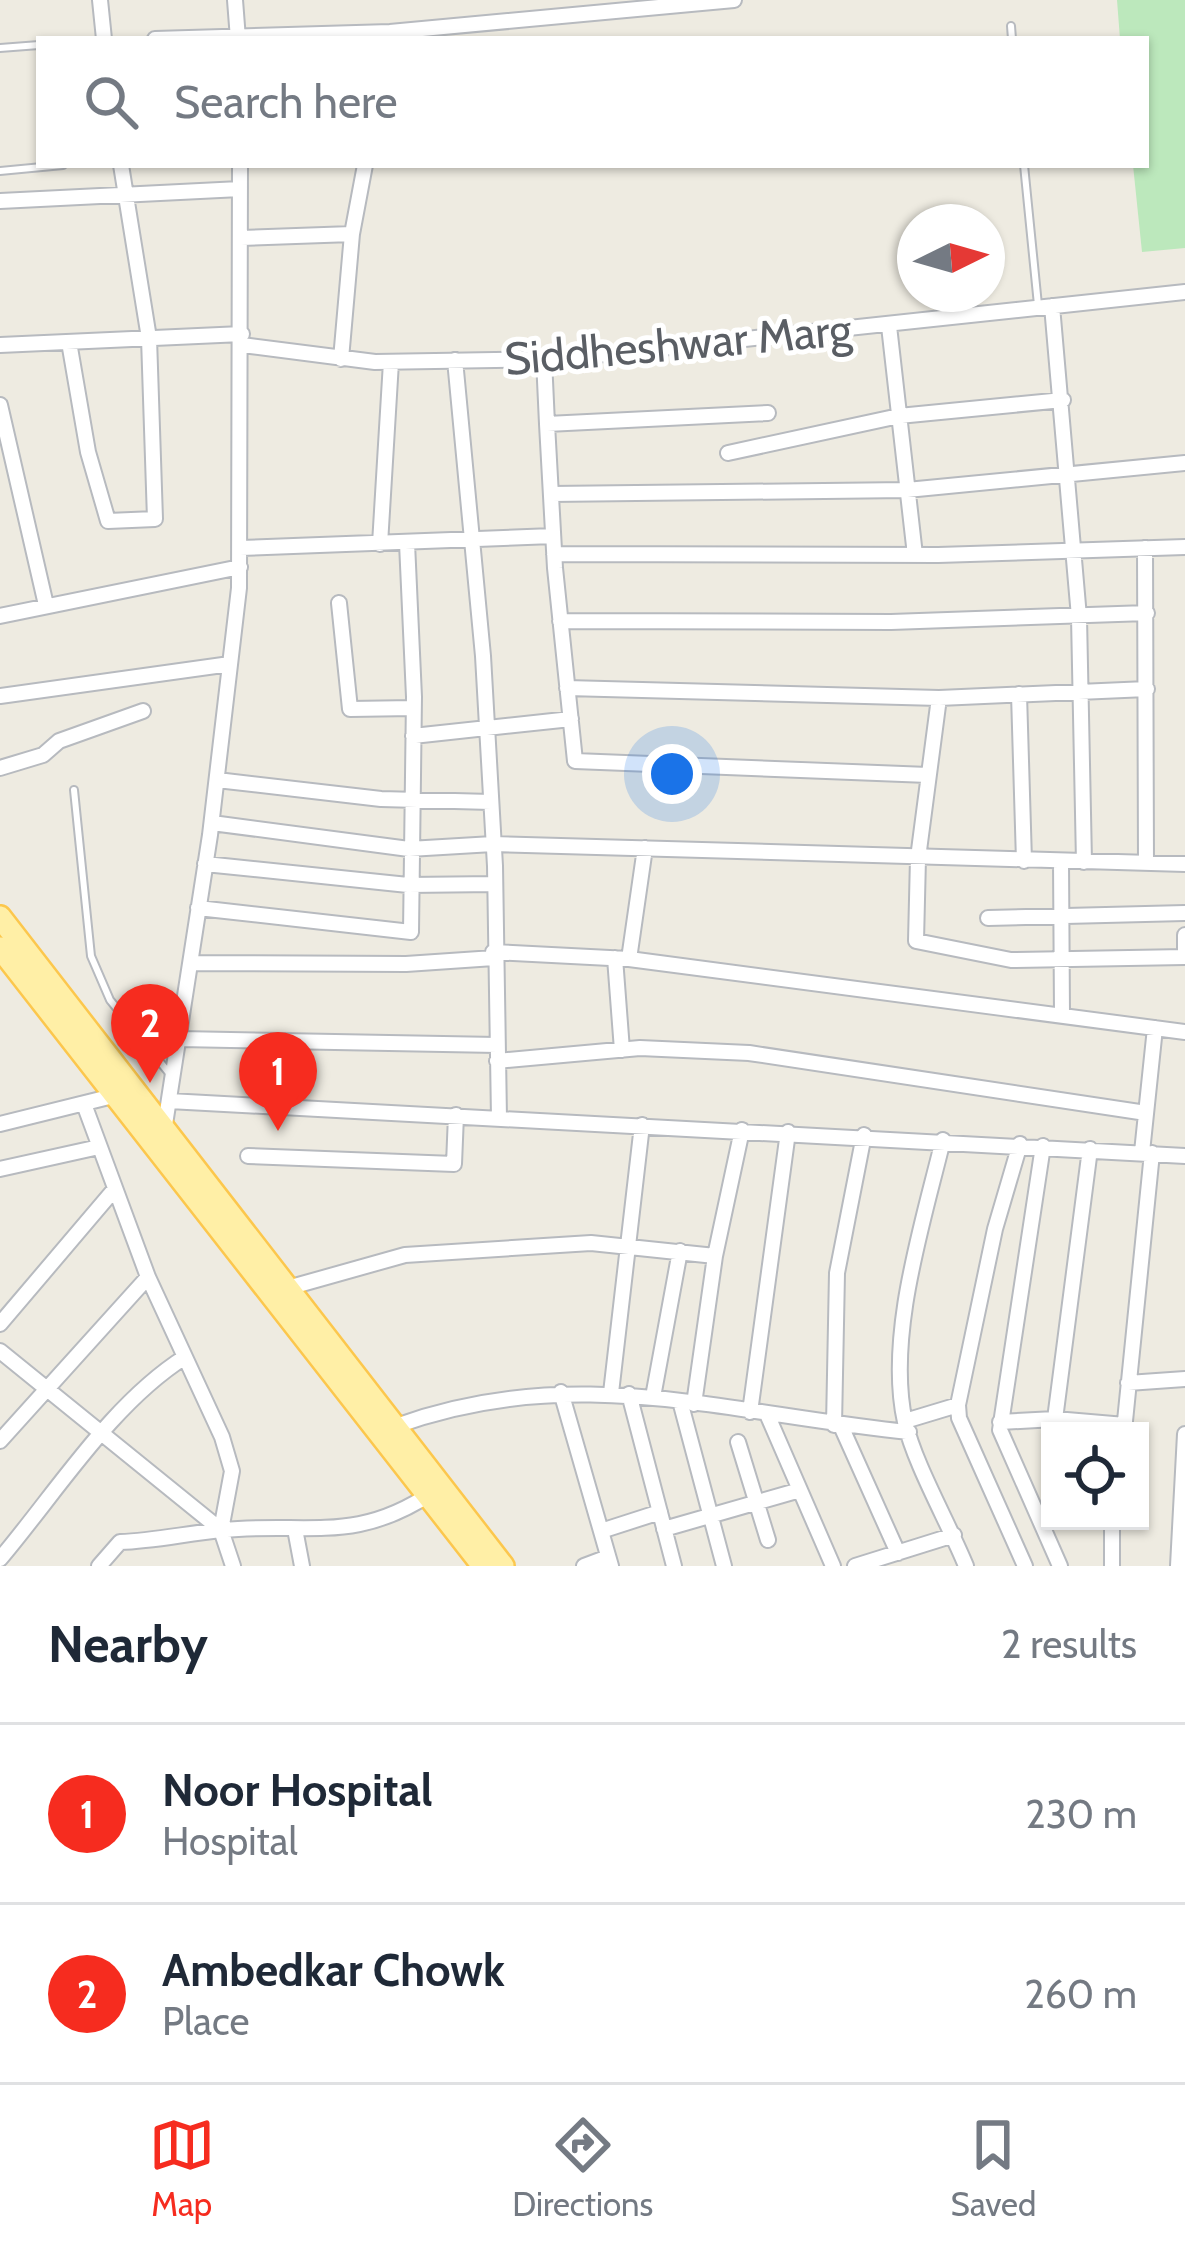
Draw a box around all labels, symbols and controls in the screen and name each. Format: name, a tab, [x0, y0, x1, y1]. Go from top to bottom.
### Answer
search box	[36, 36, 1149, 168]
icon: search	[78, 69, 144, 135]
text: Search here	[174, 75, 398, 129]
north arrow	[897, 204, 1005, 312]
street label: Siddheshwar Marg	[502, 302, 854, 386]
your location	[642, 744, 702, 804]
pin: 2	[111, 984, 189, 1083]
pin: 1	[239, 1032, 317, 1131]
map controls	[1041, 1422, 1149, 1530]
button: locate	[1041, 1422, 1149, 1530]
text: Nearby	[48, 1613, 208, 1675]
text: 2 results	[1001, 1620, 1137, 1668]
text: Noor Hospital	[162, 1763, 433, 1817]
text: 1	[80, 1790, 94, 1838]
text: 230 m	[1025, 1790, 1137, 1838]
text: Hospital	[162, 1817, 298, 1865]
text: Ambedkar Chowk	[162, 1943, 505, 1997]
text: 2	[77, 1970, 97, 2018]
text: 260 m	[1024, 1970, 1137, 2018]
text: Place	[162, 1997, 249, 2045]
tab: Map	[149, 2112, 215, 2224]
tab: Directions	[512, 2112, 653, 2224]
tab: Saved	[951, 2112, 1036, 2224]

